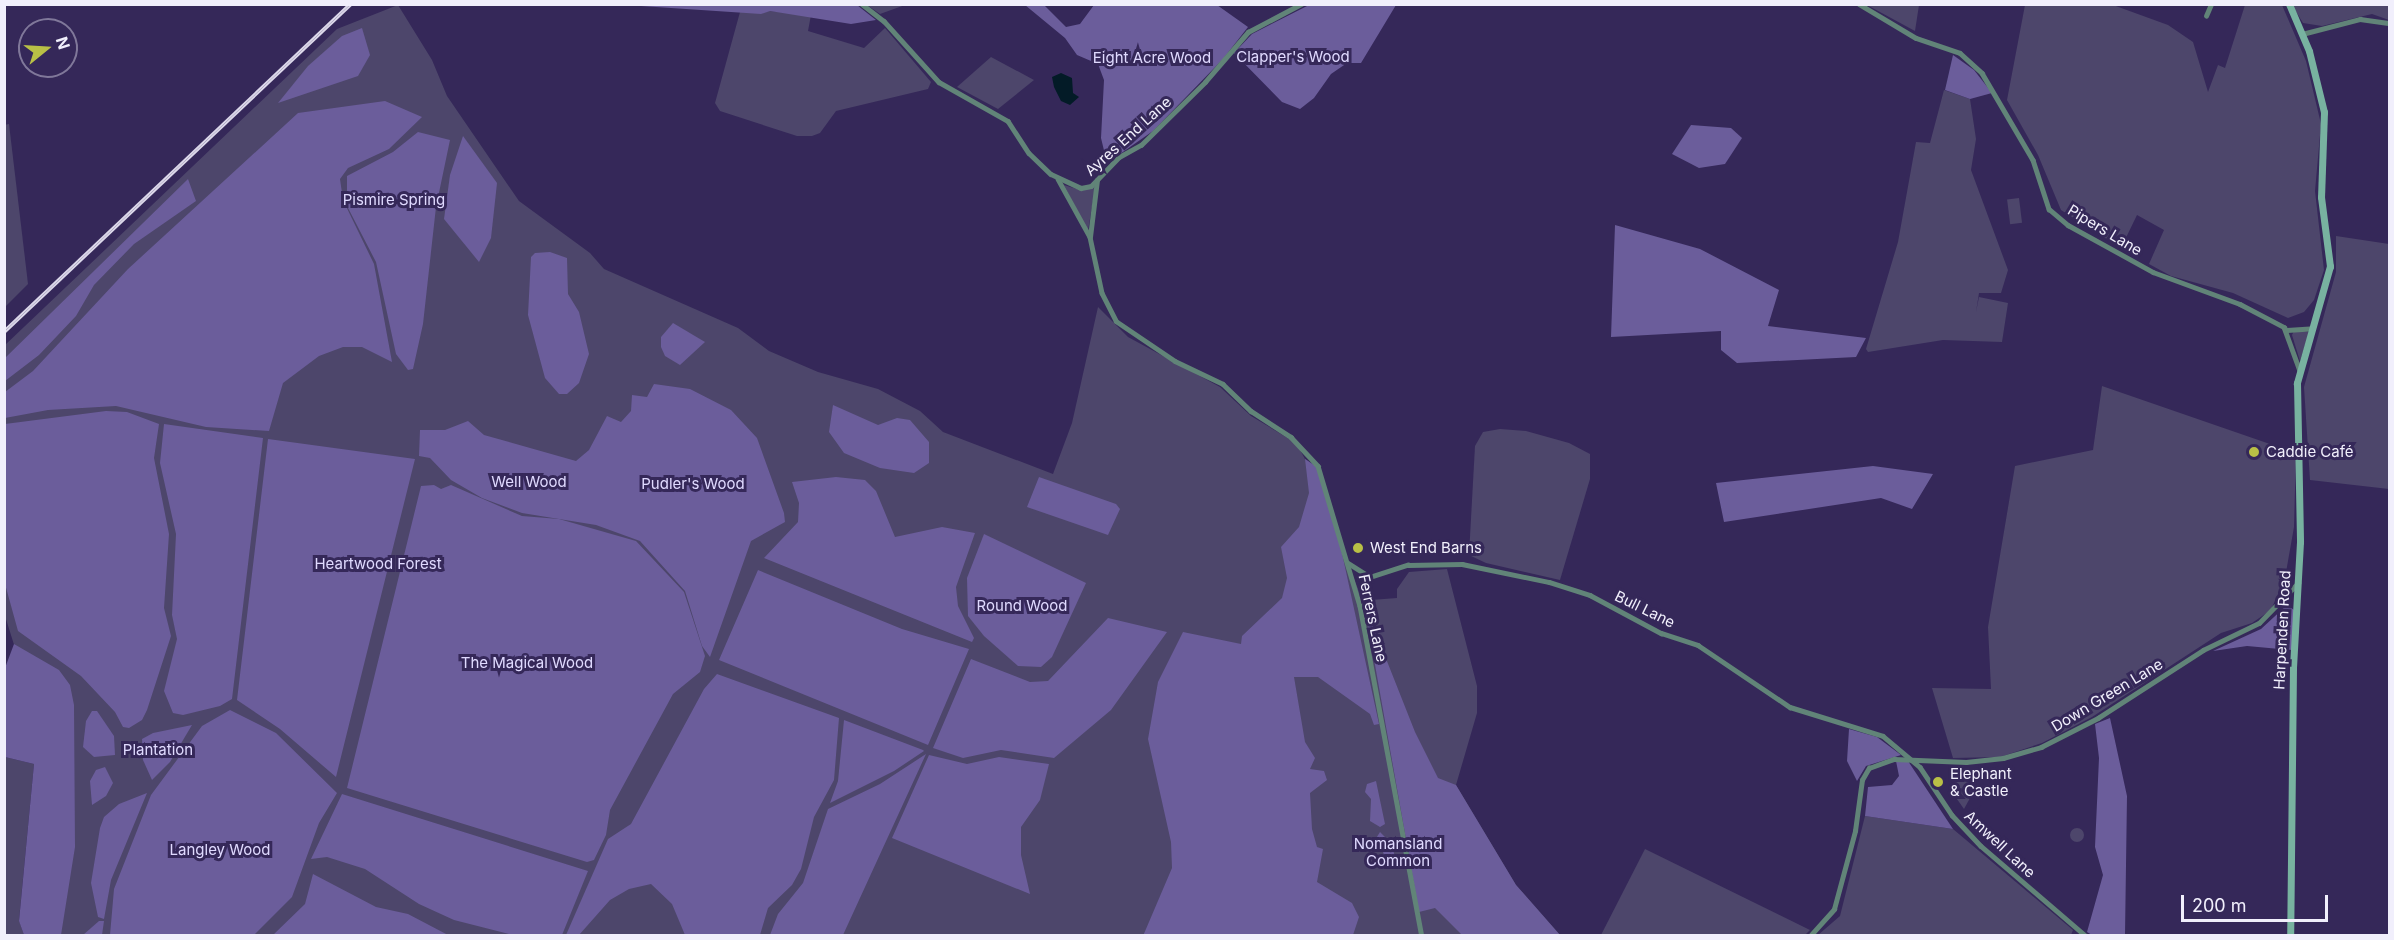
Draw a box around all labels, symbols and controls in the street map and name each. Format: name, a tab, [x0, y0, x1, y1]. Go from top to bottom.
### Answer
north arrow	[18, 18, 78, 78]
text: N	[52, 34, 75, 52]
park label: Clapper's Wood	[1236, 48, 1350, 66]
park label: Eight Acre Wood	[1093, 49, 1211, 67]
street label: Ayres End Lane	[1081, 93, 1175, 179]
park label: Pismire Spring	[343, 191, 445, 209]
street label: Pipers Lane	[2065, 201, 2145, 259]
place label: Caddie Café	[2266, 443, 2354, 461]
marker: Caddie Café	[2247, 445, 2261, 459]
park label: Well Wood	[491, 473, 567, 491]
park label: Pudler's Wood	[641, 475, 745, 493]
place label: West End Barns	[1370, 539, 1482, 557]
marker: West End Barns	[1351, 541, 1365, 555]
park label: Heartwood Forest	[314, 555, 442, 573]
street label: Harpenden Road	[2270, 570, 2294, 690]
street label: Ferrers Lane	[1355, 572, 1391, 664]
street label: Bull Lane	[1612, 587, 1678, 631]
park label: Round Wood	[977, 597, 1067, 615]
park label: The Magical Wood	[461, 654, 593, 672]
street label: Down Green Lane	[2048, 655, 2166, 735]
park label: Plantation	[123, 741, 193, 759]
place label: Elephant & Castle	[1950, 764, 2012, 799]
marker: Elephant & Castle	[1931, 775, 1945, 789]
street label: Amwell Lane	[1961, 807, 2039, 881]
park label: Nomansland Common	[1354, 834, 1442, 869]
park label: Langley Wood	[170, 841, 270, 859]
scale bar	[2184, 883, 2331, 921]
text: 200 m	[2192, 895, 2247, 916]

